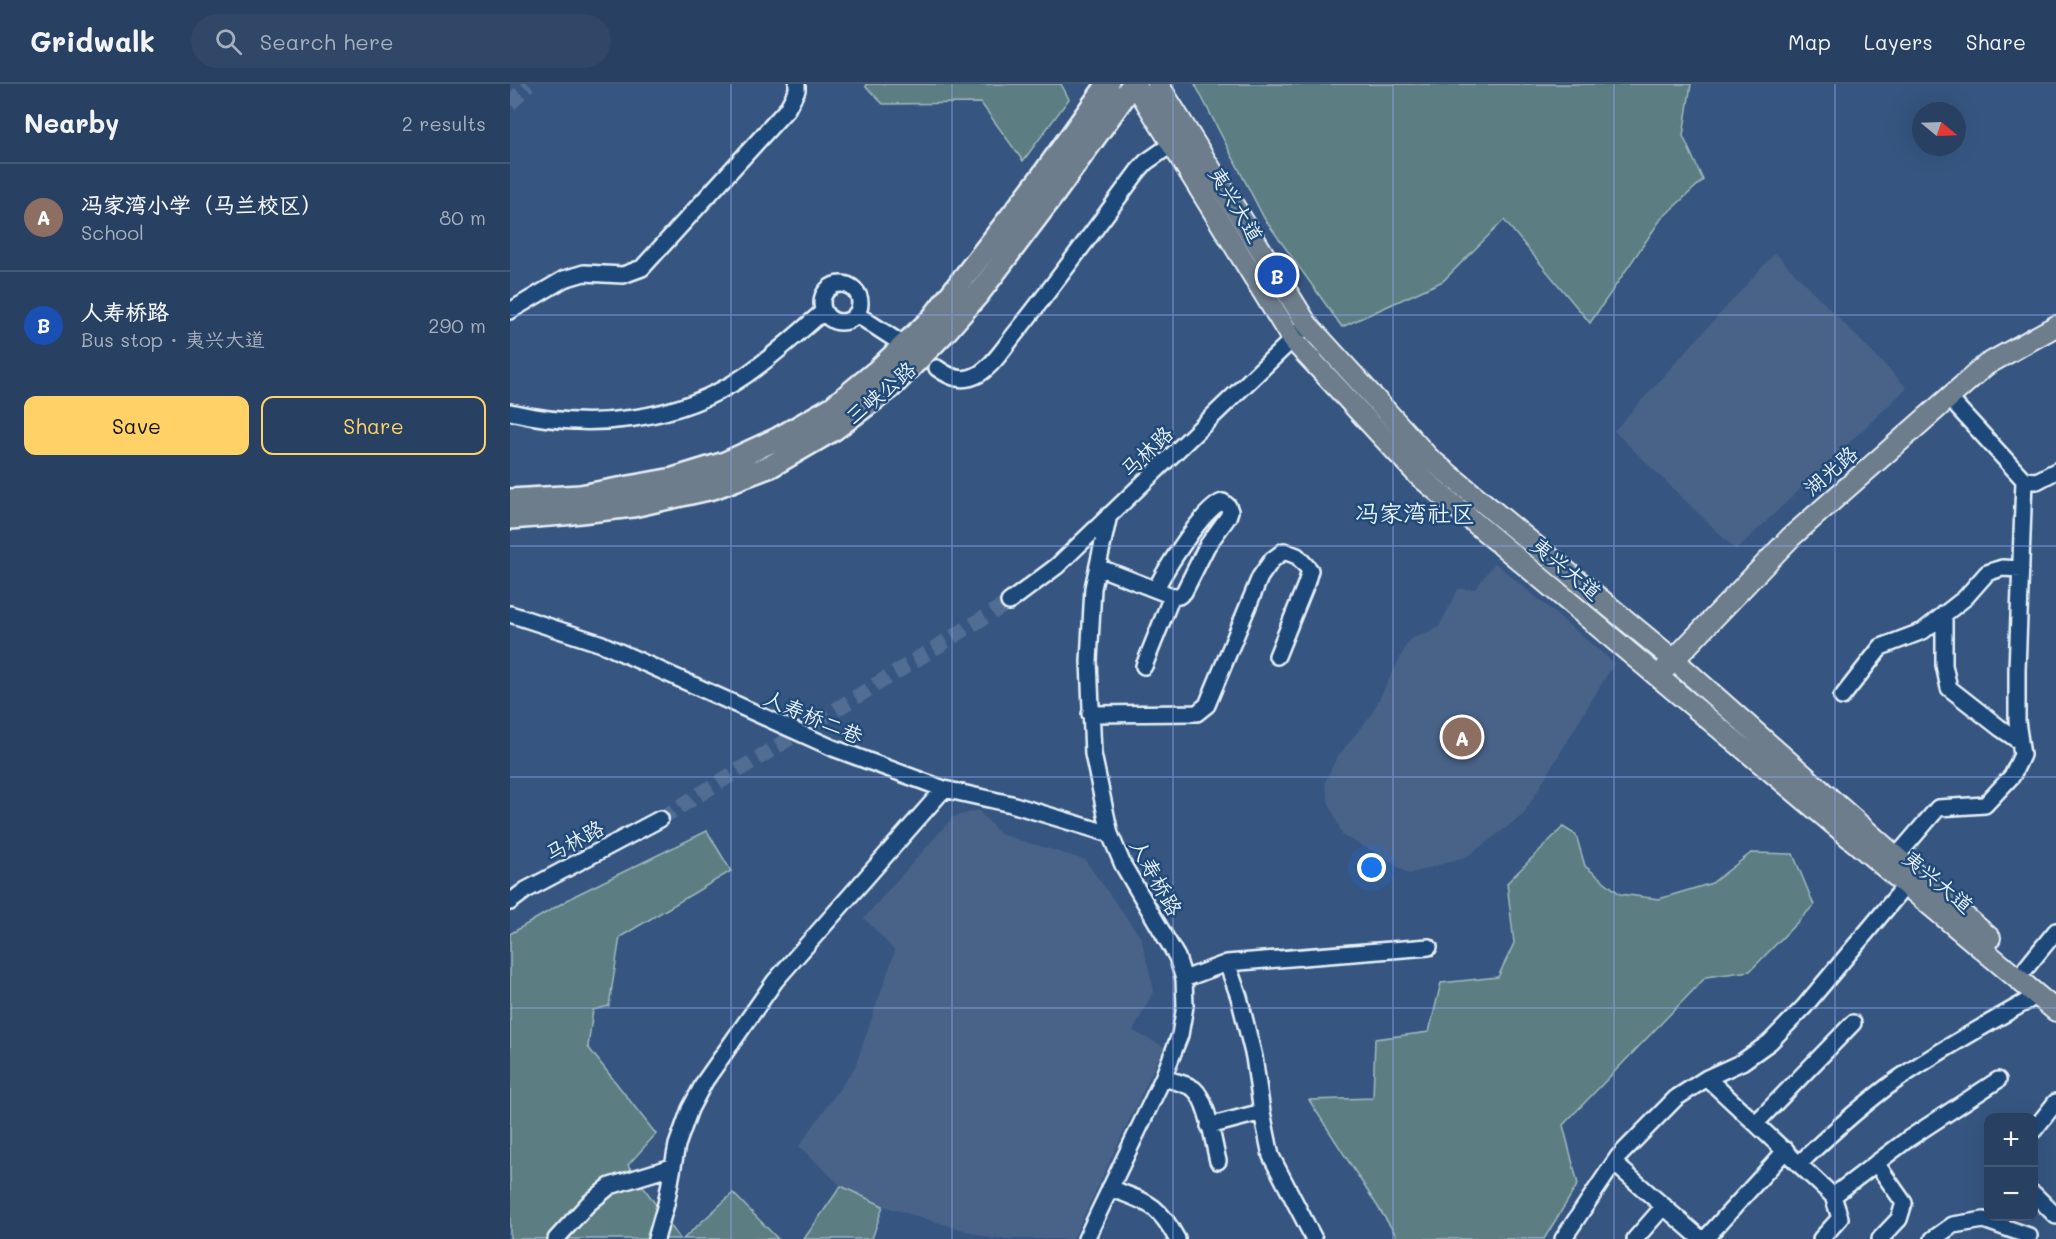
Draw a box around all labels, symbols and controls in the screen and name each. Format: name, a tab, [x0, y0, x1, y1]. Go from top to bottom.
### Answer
search box	[191, 14, 611, 68]
text: Gridwalk	[30, 23, 155, 59]
icon: search	[212, 25, 245, 58]
text: Search here	[260, 27, 394, 56]
text: Map	[1788, 28, 1831, 55]
text: Layers	[1864, 28, 1933, 55]
text: Share	[1966, 28, 2026, 55]
north arrow	[1912, 102, 1966, 156]
text: Nearby	[24, 106, 119, 140]
text: 2 results	[402, 110, 486, 136]
street label: 夷兴大道	[1204, 161, 1270, 247]
text: 冯家湾小学（马兰校区）	[81, 190, 323, 219]
text: A	[37, 204, 50, 230]
text: 80 m	[439, 204, 486, 230]
text: School	[81, 219, 144, 245]
pin: B	[1258, 252, 1296, 297]
text: 人寿桥路	[81, 297, 169, 326]
text: B	[37, 312, 50, 338]
text: 290 m	[428, 312, 486, 338]
text: Bus stop · 夷兴大道	[81, 326, 265, 352]
street label: 三峡公路	[839, 355, 921, 429]
button: Save	[24, 396, 249, 455]
button: Share	[261, 396, 486, 455]
street label: 马林路	[1114, 419, 1178, 483]
street label: 湖光路	[1797, 439, 1863, 501]
district label: 冯家湾社区	[1355, 497, 1475, 528]
street label: 夷兴大道	[1526, 531, 1608, 605]
street label: 人寿桥二巷	[760, 683, 868, 749]
pin: A	[1442, 714, 1482, 760]
street label: 马林路	[540, 813, 608, 867]
street label: 人寿桥路	[1125, 834, 1189, 920]
street label: 夷兴大道	[1898, 844, 1980, 918]
your location	[1357, 853, 1386, 882]
map controls	[1984, 1113, 2038, 1221]
button: +	[1984, 1113, 2038, 1167]
button: −	[1984, 1167, 2038, 1221]

